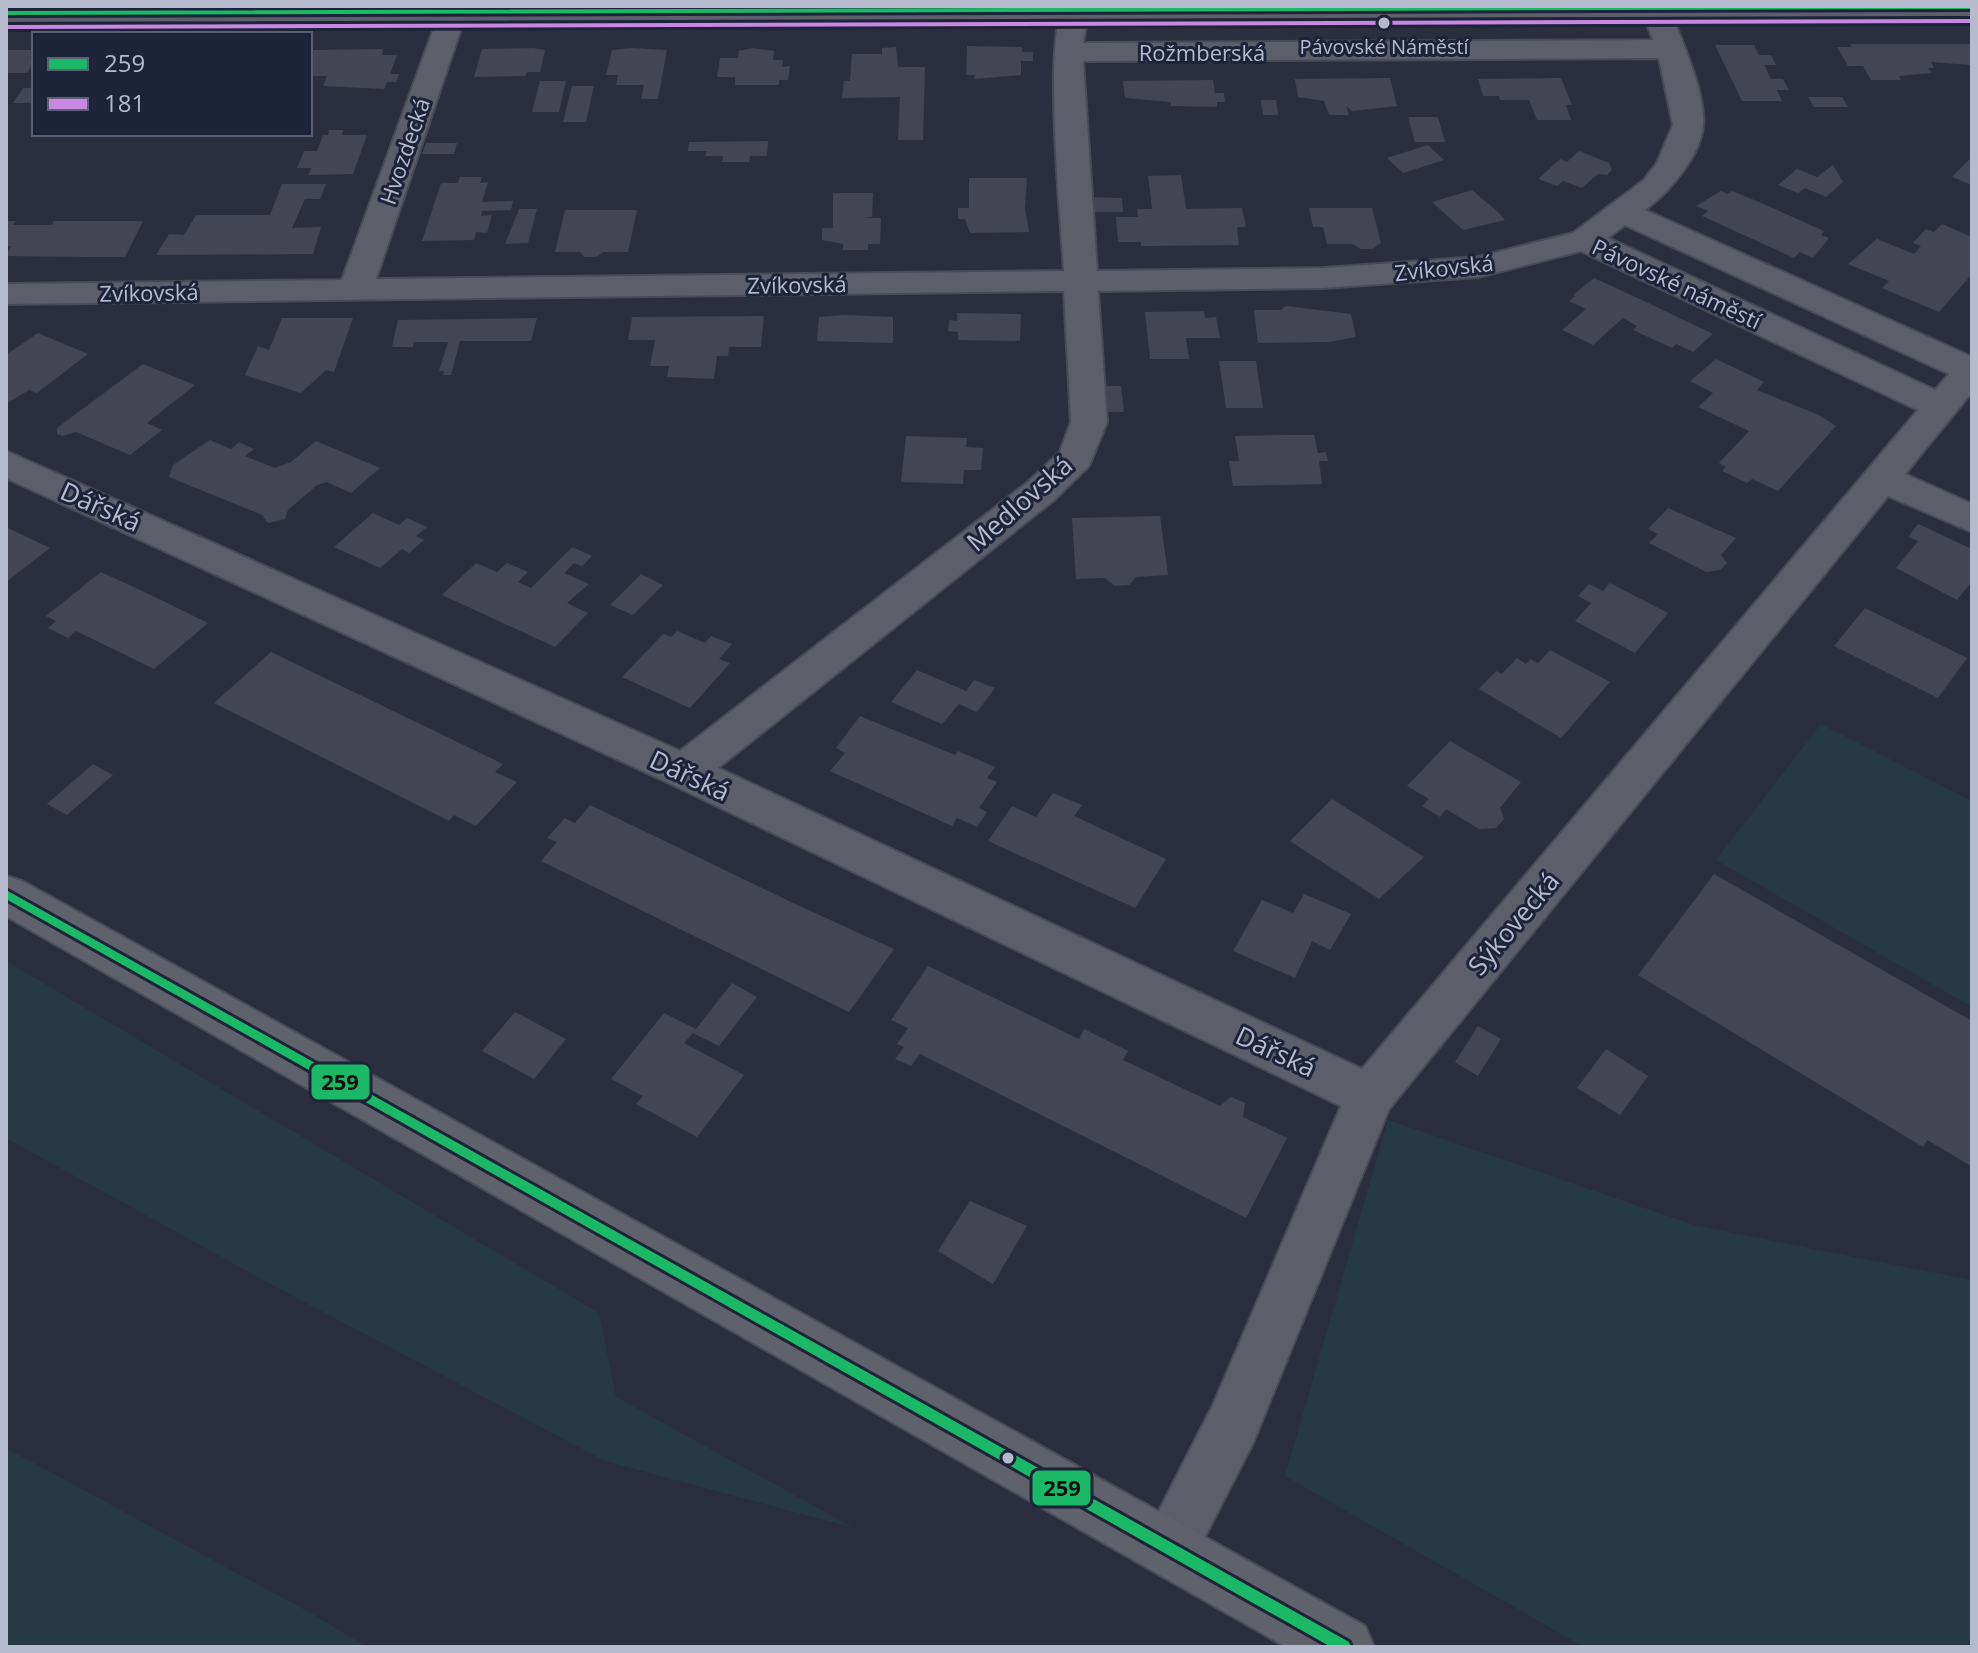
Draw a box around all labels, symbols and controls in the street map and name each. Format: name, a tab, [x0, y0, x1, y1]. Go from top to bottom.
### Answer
marker: Pávovské Náměstí	[1376, 15, 1392, 31]
legend	[32, 32, 312, 136]
place label: Pávovské Náměstí	[1299, 33, 1470, 60]
street label: Rožmberská	[1139, 37, 1265, 67]
text: 259	[104, 46, 145, 79]
text: 181	[104, 86, 145, 119]
street label: Hvozdecká	[372, 94, 436, 208]
street label: Pávovské náměstí	[1588, 231, 1767, 335]
street label: Zvíkovská	[1393, 247, 1495, 287]
street label: Zvíkovská	[747, 268, 847, 300]
street label: Zvíkovská	[99, 276, 199, 308]
street label: Medlovská	[958, 447, 1080, 559]
street label: Dářská	[55, 472, 147, 540]
street label: Dářská	[644, 741, 736, 809]
street label: Sýkovecká	[1459, 864, 1567, 982]
street label: Dářská	[1230, 1017, 1322, 1085]
line badge: 259	[310, 1063, 371, 1101]
text: 259	[321, 1066, 359, 1096]
unlabelled marker	[1000, 1450, 1016, 1466]
line badge: 259	[1031, 1469, 1092, 1507]
text: 259	[1043, 1472, 1081, 1502]

